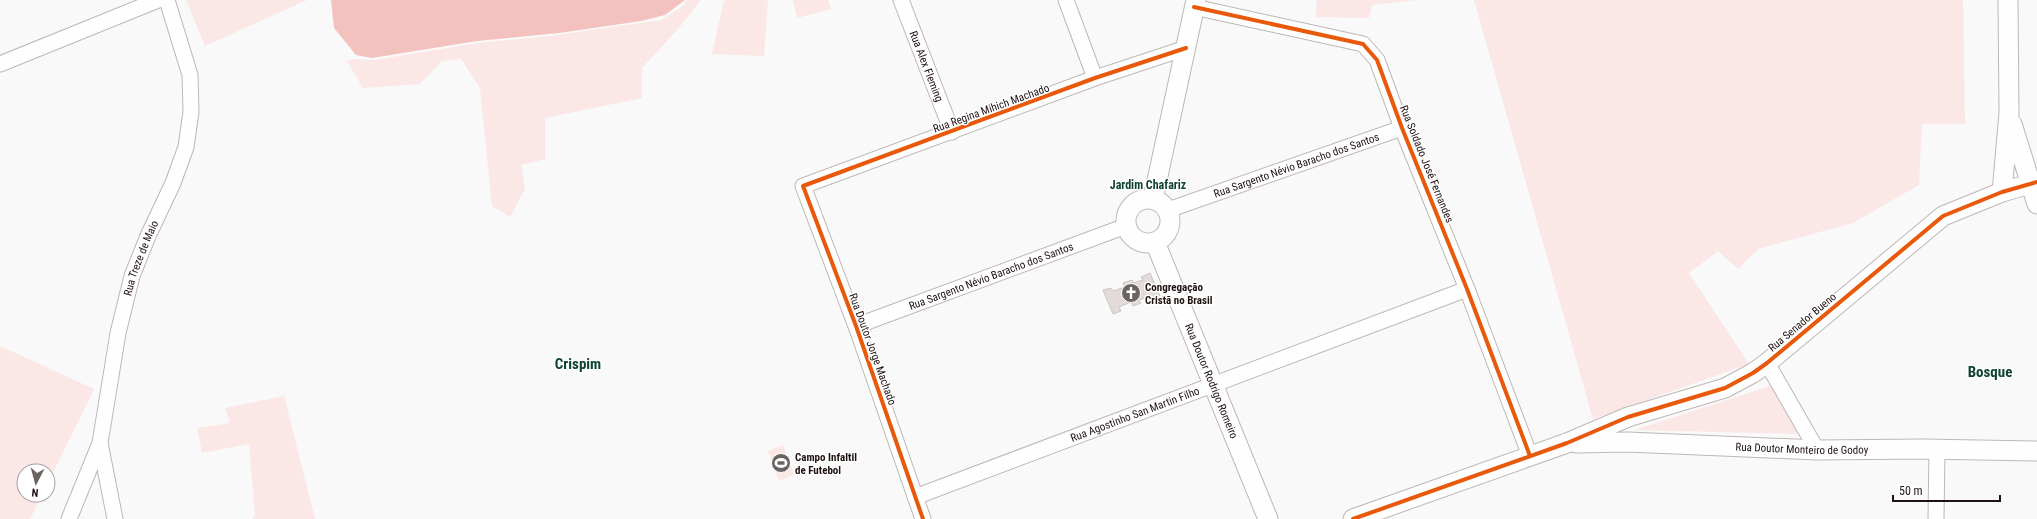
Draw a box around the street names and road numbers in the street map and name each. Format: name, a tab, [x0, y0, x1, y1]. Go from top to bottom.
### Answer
street label: Rua Alex Fleming	[907, 29, 946, 104]
street label: Rua Regina Mihich Machado	[931, 81, 1052, 136]
street label: Rua Soldado José Fernandes	[1397, 103, 1456, 225]
street label: Rua Sargento Névio Baracho dos Santos	[1212, 131, 1381, 200]
street label: Rua Treze de Maio	[121, 218, 162, 297]
street label: Rua Sargento Névio Baracho dos Santos	[907, 240, 1075, 313]
street label: Rua Senador Bueno	[1766, 290, 1839, 355]
street label: Rua Doutor Jorge Machado	[846, 291, 899, 407]
street label: Rua Doutor Rodrigo Romeiro	[1182, 322, 1241, 441]
street label: Rua Agostinho San Martin Filho	[1069, 384, 1202, 445]
street label: Rua Doutor Monteiro de Godoy	[1735, 441, 1869, 457]

